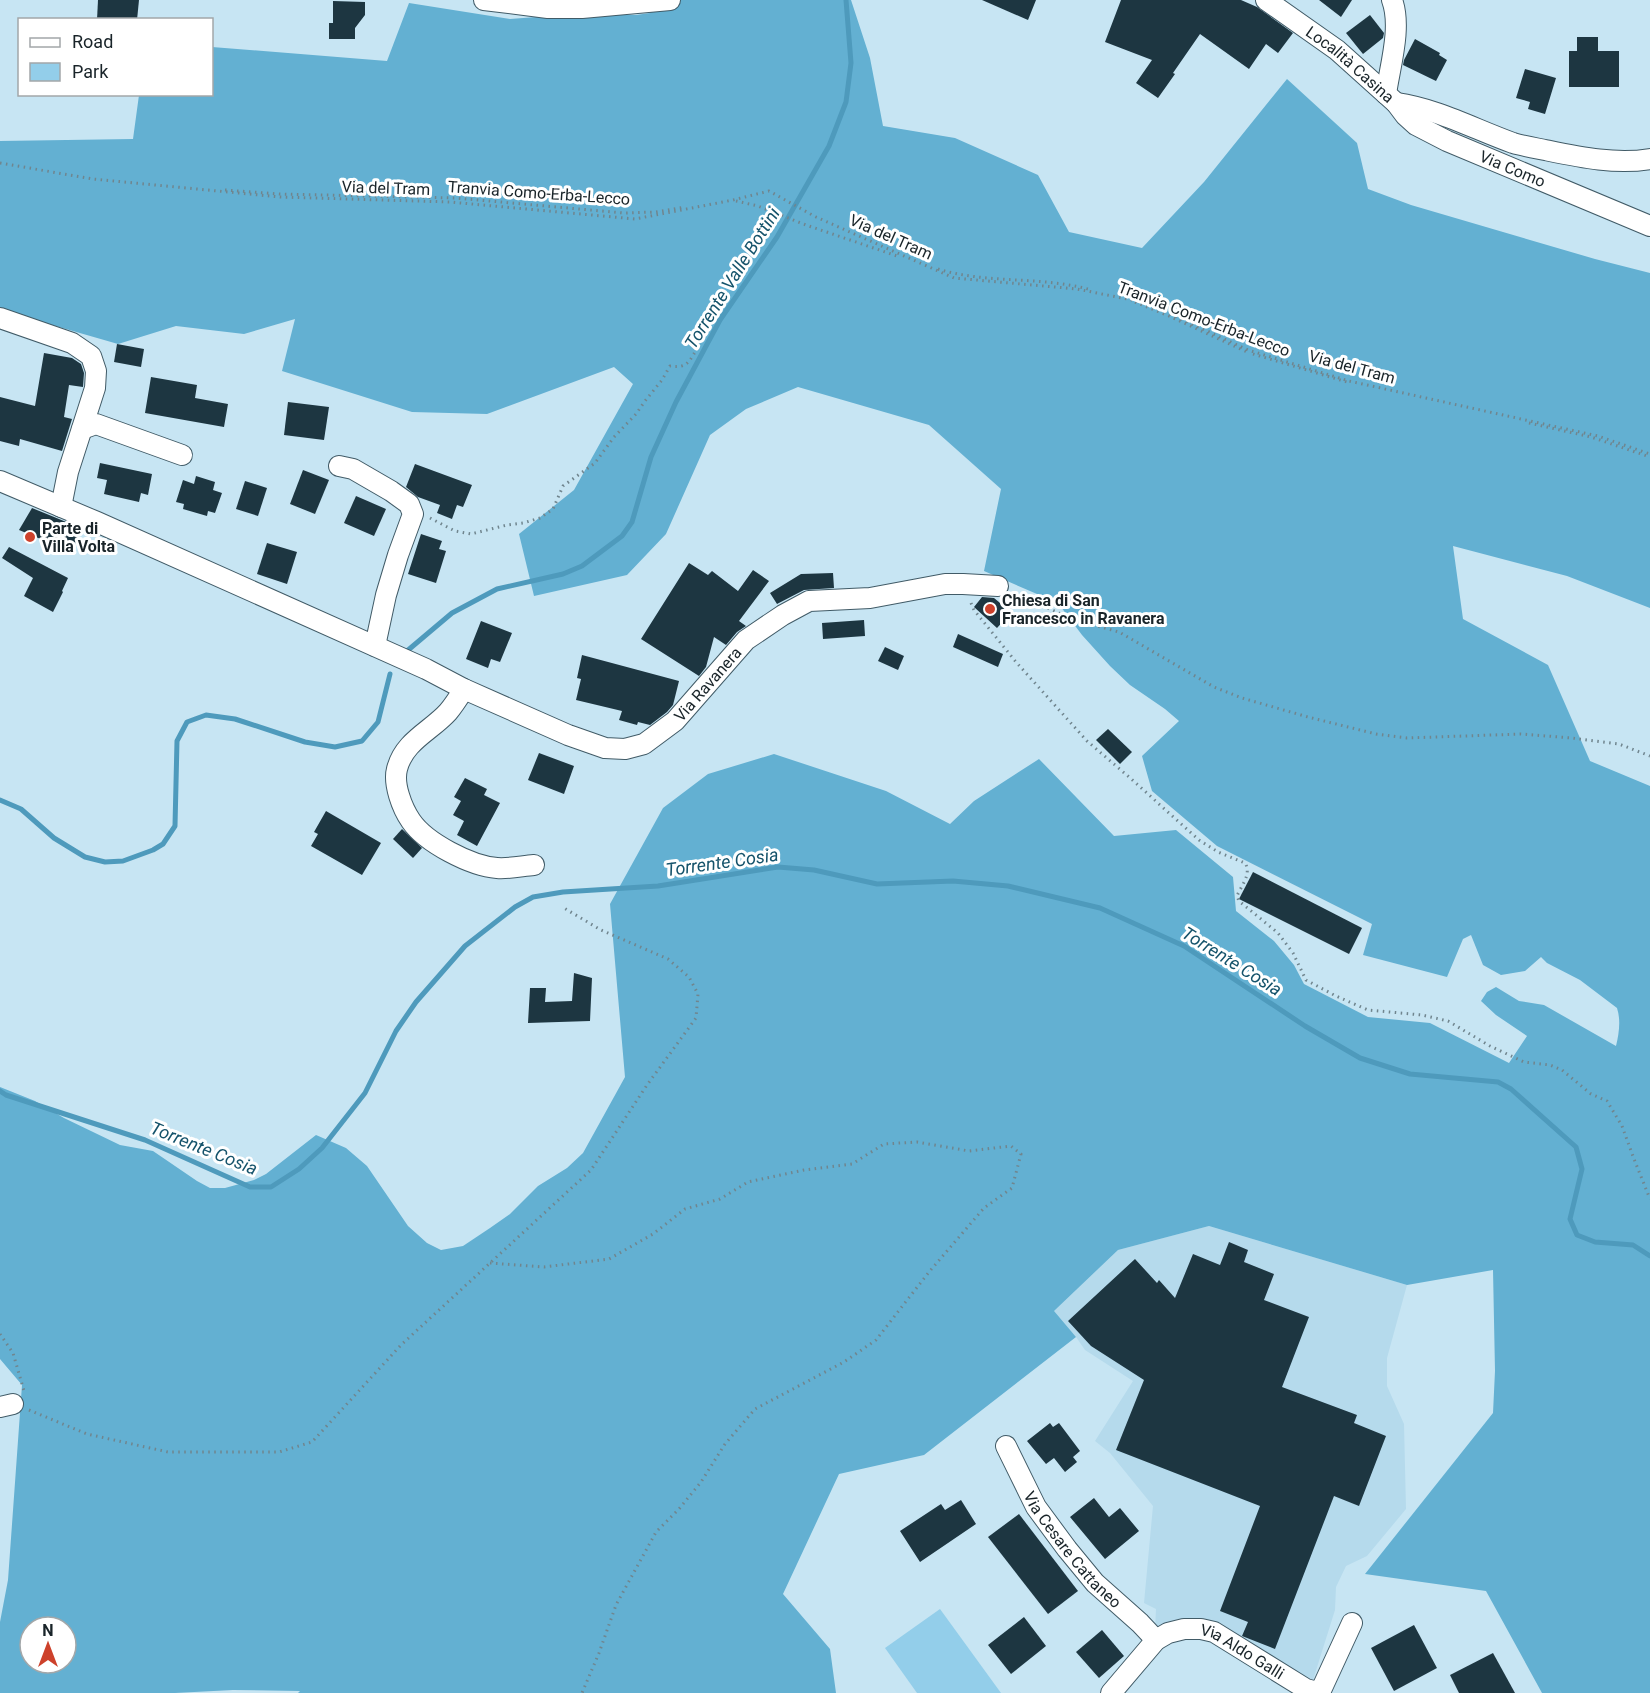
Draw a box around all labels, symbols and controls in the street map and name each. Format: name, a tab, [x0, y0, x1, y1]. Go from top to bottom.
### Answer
legend	[18, 18, 213, 96]
street label: Località Casina	[1302, 22, 1398, 106]
text: Road	[72, 31, 113, 52]
text: Park	[72, 61, 109, 82]
street label: Via Como	[1477, 146, 1548, 191]
street label: Via del Tram	[341, 177, 431, 199]
street label: Tranvia Como-Erba-Lecco	[447, 177, 631, 209]
water label: Torrente Valle Bottini	[680, 203, 784, 352]
street label: Via del Tram	[847, 210, 935, 264]
street label: Tranvia Como-Erba-Lecco	[1115, 277, 1293, 361]
street label: Via del Tram	[1307, 346, 1397, 388]
place label: Parte di Villa Volta	[42, 519, 115, 556]
marker: Parte di Villa Volta	[23, 530, 37, 544]
place label: Chiesa di San Francesco in Ravanera	[1002, 591, 1165, 628]
marker: Chiesa di San Francesco in Ravanera	[983, 602, 997, 616]
street label: Via Ravanera	[670, 643, 745, 725]
water label: Torrente Cosia	[664, 844, 780, 880]
water label: Torrente Cosia	[1178, 922, 1286, 1000]
water label: Torrente Cosia	[147, 1117, 261, 1179]
street label: Via Cesare Cattaneo	[1020, 1488, 1125, 1612]
north arrow	[18, 1615, 78, 1675]
street label: Via Aldo Galli	[1199, 1620, 1288, 1683]
text: N	[42, 1621, 54, 1640]

